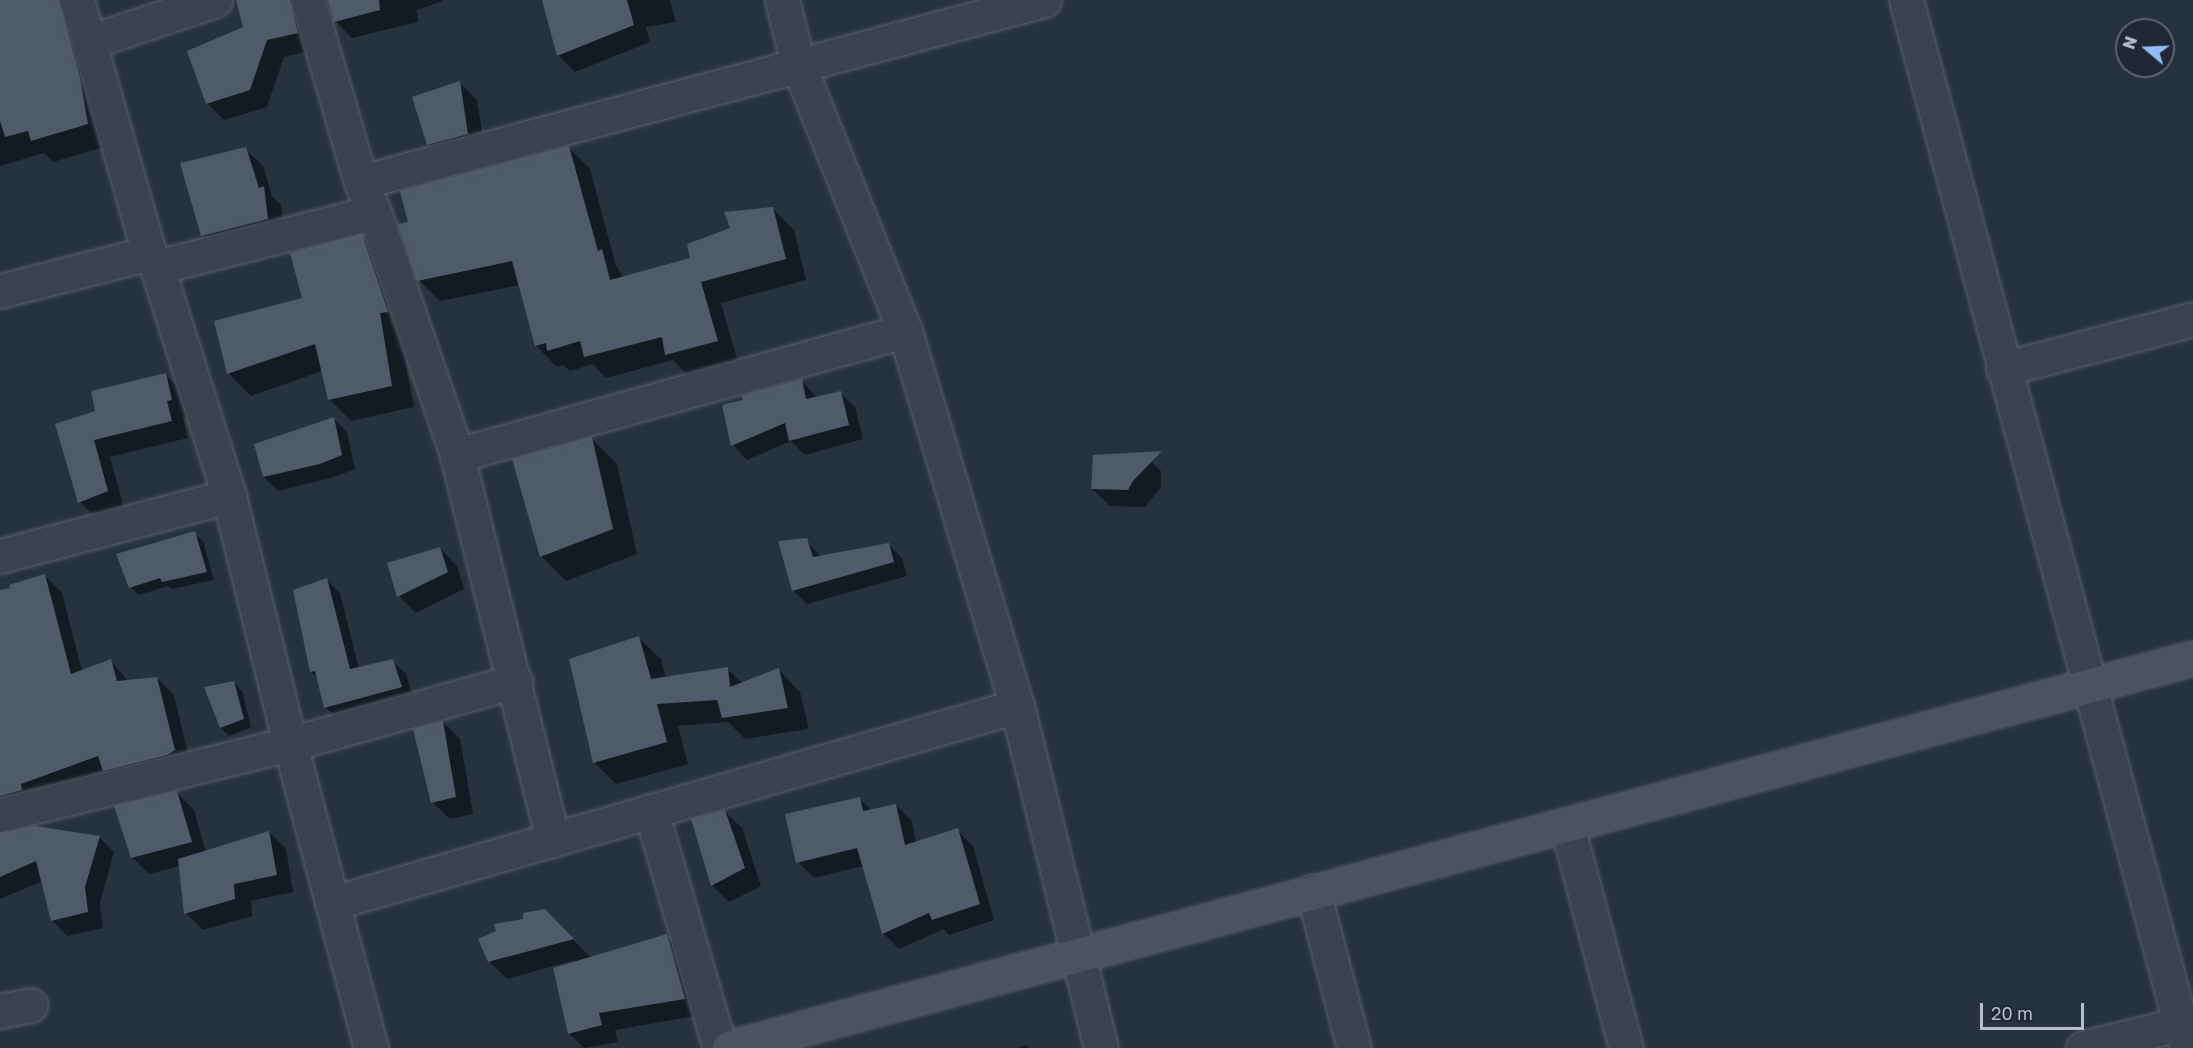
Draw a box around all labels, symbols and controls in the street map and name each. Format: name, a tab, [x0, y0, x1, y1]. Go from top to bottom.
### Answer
north arrow	[2115, 18, 2175, 78]
text: N	[2118, 34, 2141, 52]
scale bar	[1983, 991, 2086, 1029]
text: 20 m	[1991, 1002, 2033, 1024]

